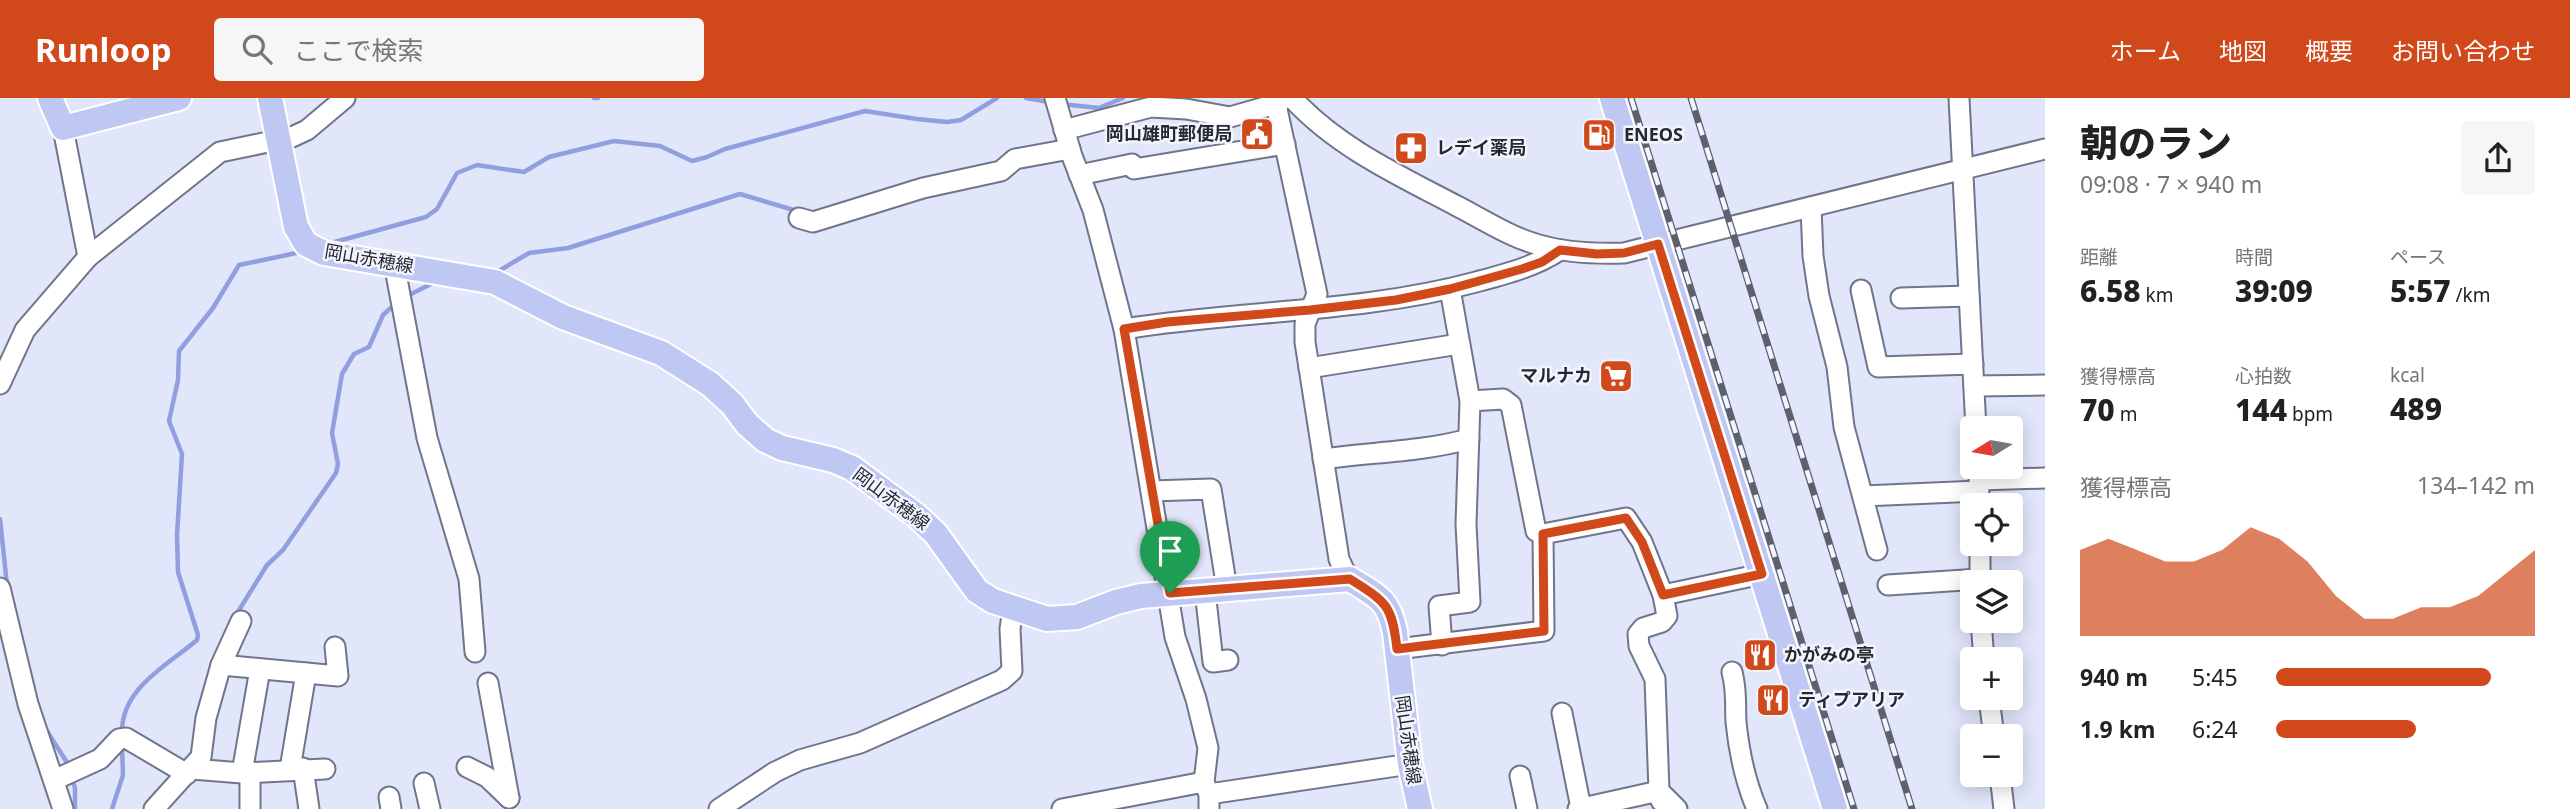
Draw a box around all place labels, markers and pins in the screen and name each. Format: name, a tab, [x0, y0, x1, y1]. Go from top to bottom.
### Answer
public building icon: 岡山雄町郵便局	[1238, 115, 1276, 153]
fuel station icon: ENEOS	[1580, 116, 1618, 154]
place label: 岡山雄町郵便局	[1106, 121, 1232, 145]
place label: ENEOS	[1624, 122, 1683, 146]
pharmacy icon: レデイ薬局	[1392, 129, 1430, 167]
place label: レデイ薬局	[1436, 135, 1526, 159]
supermarket icon: マルナカ	[1597, 357, 1635, 395]
place label: マルナカ	[1520, 363, 1592, 387]
pin	[1140, 521, 1200, 593]
restaurant icon: かがみの亭	[1741, 636, 1779, 674]
place label: かがみの亭	[1784, 642, 1874, 666]
restaurant icon: ティプアリア	[1754, 681, 1792, 719]
place label: ティプアリア	[1798, 687, 1905, 711]

